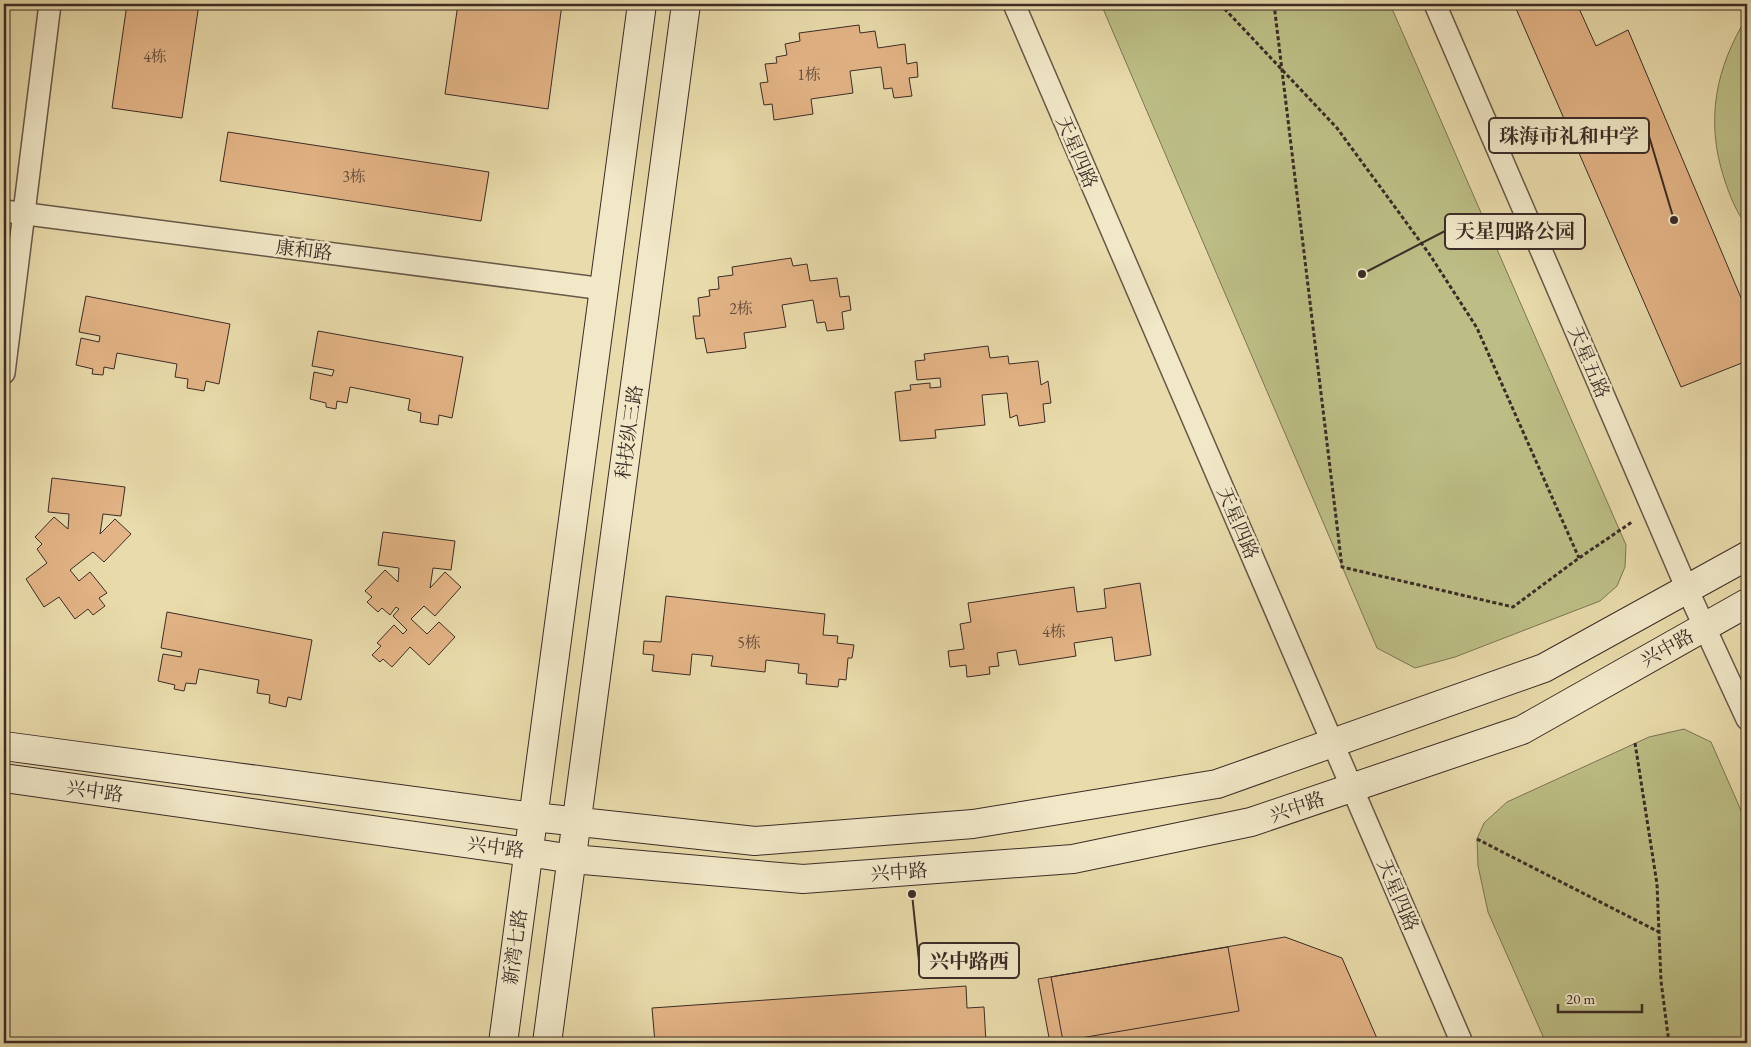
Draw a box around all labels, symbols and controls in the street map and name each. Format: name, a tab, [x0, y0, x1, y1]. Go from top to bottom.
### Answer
house number: 4栋	[143, 46, 167, 67]
house number: 1栋	[797, 64, 821, 85]
street label: 天星四路	[1051, 112, 1103, 192]
callout: 珠海市礼和中学	[1489, 118, 1649, 153]
text: 珠海市礼和中学	[1499, 123, 1639, 149]
house number: 3栋	[342, 166, 366, 187]
callout: 天星四路公园	[1445, 214, 1585, 249]
text: 天星四路公园	[1455, 218, 1575, 244]
street label: 康和路	[274, 234, 334, 266]
house number: 2栋	[729, 298, 753, 319]
street label: 天星五路	[1563, 322, 1615, 402]
street label: 科技纵三路	[610, 383, 648, 481]
street label: 天星四路	[1212, 483, 1264, 563]
house number: 4栋	[1042, 621, 1066, 642]
street label: 兴中路	[1636, 623, 1698, 673]
house number: 5栋	[737, 632, 761, 653]
street label: 兴中路	[65, 775, 125, 807]
street label: 兴中路	[1266, 786, 1328, 828]
street label: 兴中路	[466, 831, 526, 863]
street label: 天星四路	[1372, 855, 1424, 935]
street label: 兴中路	[870, 858, 928, 886]
street label: 新湾七路	[497, 908, 533, 986]
callout: 兴中路西	[919, 943, 1019, 978]
text: 兴中路西	[929, 948, 1009, 974]
scale bar	[1558, 982, 1642, 1014]
text: 20 m	[1566, 989, 1595, 1008]

